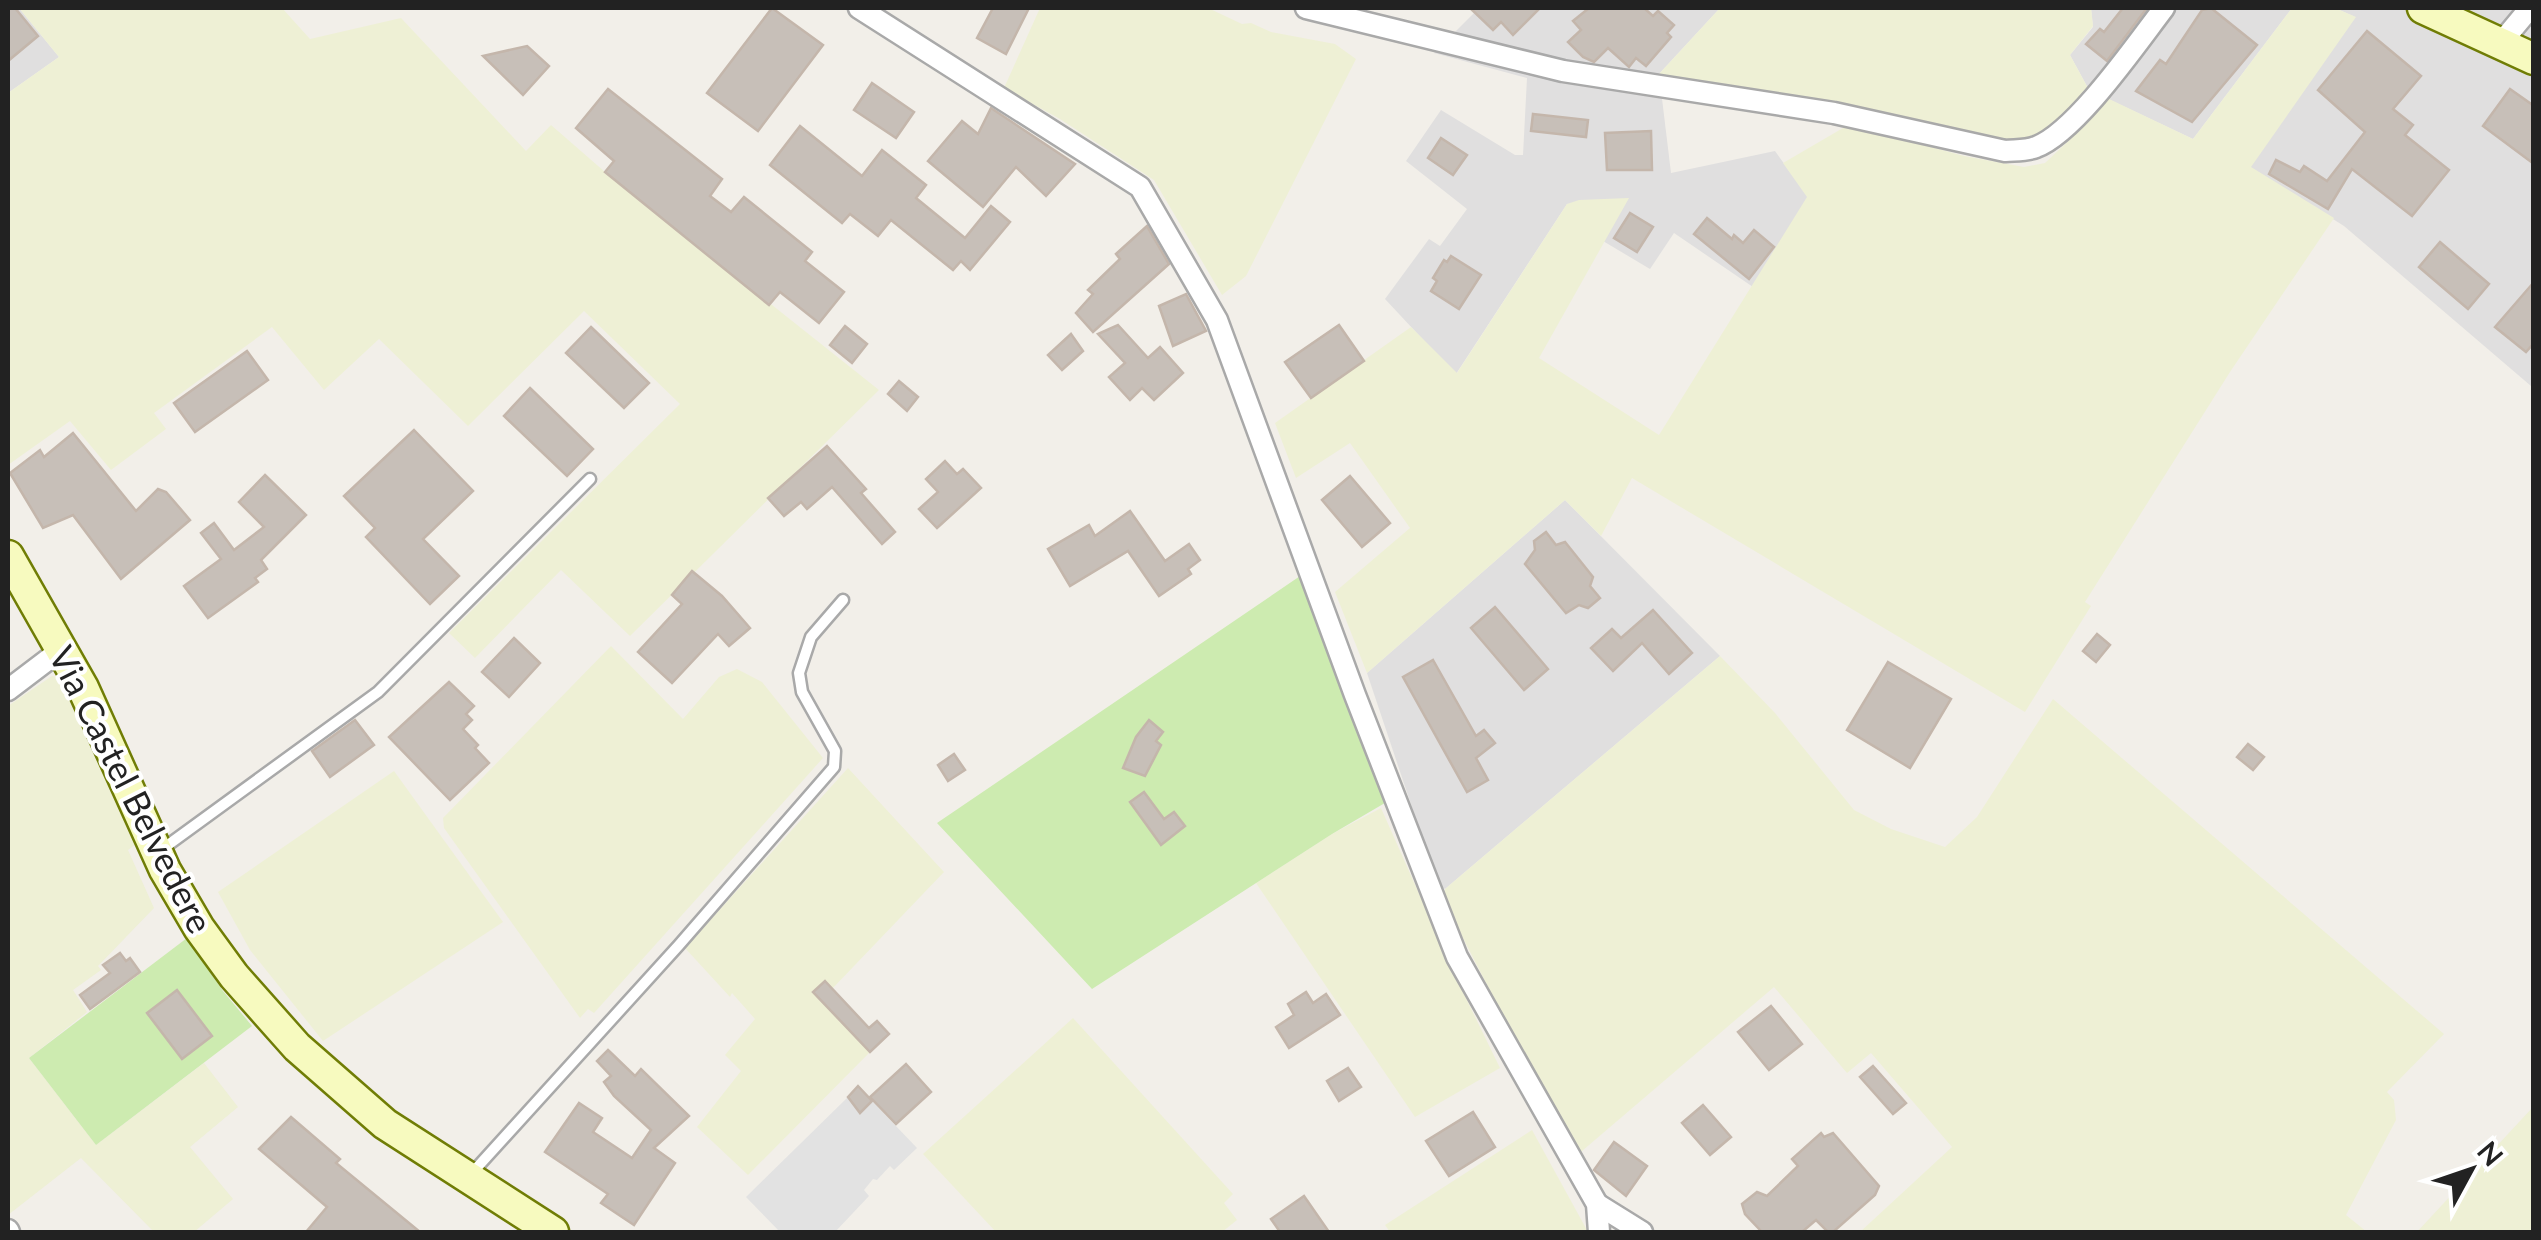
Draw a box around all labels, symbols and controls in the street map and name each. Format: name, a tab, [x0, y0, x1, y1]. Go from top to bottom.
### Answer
street label: Via Castel Belvedere	[41, 639, 223, 939]
north arrow	[2421, 1120, 2521, 1220]
text: N	[2471, 1134, 2511, 1172]

